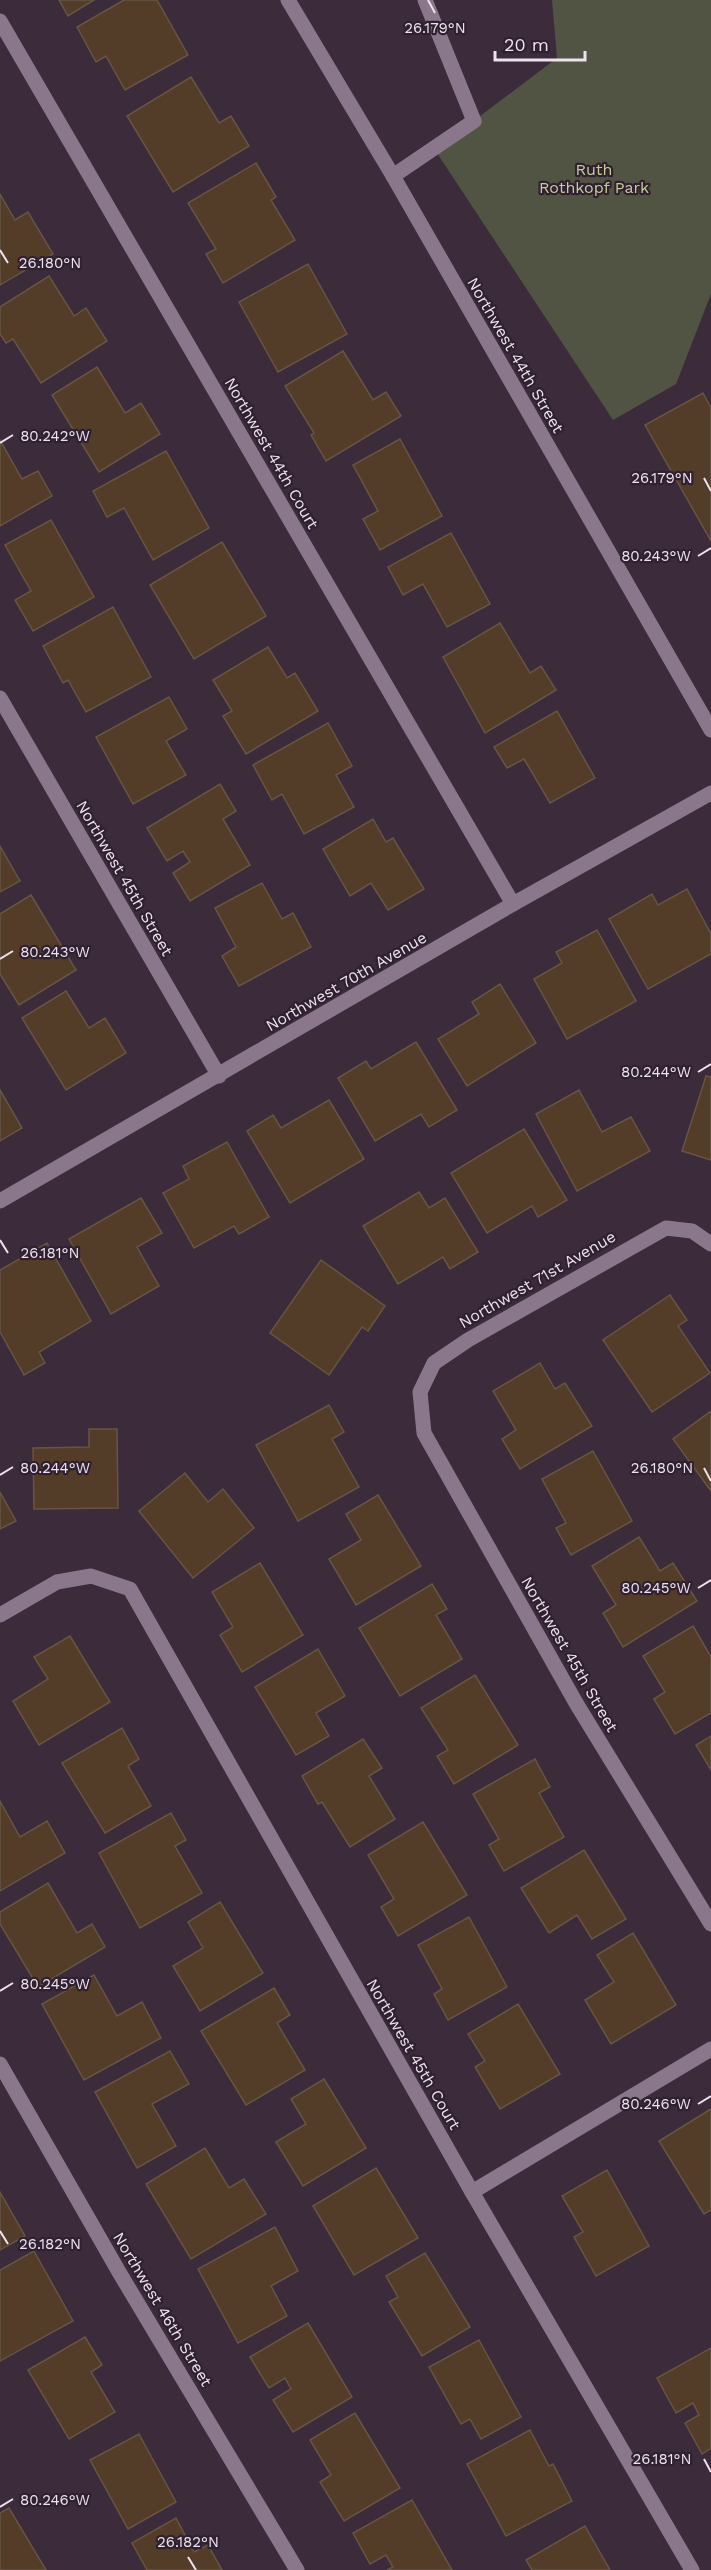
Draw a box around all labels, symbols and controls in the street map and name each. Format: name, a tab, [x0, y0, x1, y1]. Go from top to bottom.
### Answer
text: 26.179°N	[404, 19, 466, 37]
scale bar	[495, 24, 585, 62]
text: 20 m	[504, 34, 549, 55]
park label: Ruth Rothkopf Park	[539, 160, 649, 197]
text: 26.180°N	[19, 254, 81, 272]
street label: Northwest 44th Street	[463, 274, 568, 437]
street label: Northwest 44th Court	[220, 374, 323, 533]
text: 80.242°W	[20, 427, 90, 445]
text: 26.179°N	[631, 469, 693, 487]
text: 80.243°W	[621, 547, 691, 565]
street label: Northwest 45th Street	[72, 797, 177, 959]
street label: Northwest 70th Avenue	[262, 928, 430, 1035]
text: 80.243°W	[20, 943, 90, 961]
text: 80.244°W	[621, 1063, 691, 1081]
street label: Northwest 71st Avenue	[456, 1227, 619, 1332]
text: 26.181°N	[21, 1244, 79, 1262]
text: 80.244°W	[20, 1459, 90, 1477]
text: 26.180°N	[631, 1459, 693, 1477]
street label: Northwest 45th Street	[517, 1573, 622, 1735]
text: 80.245°W	[621, 1579, 691, 1597]
text: 80.245°W	[20, 1975, 90, 1993]
street label: Northwest 45th Court	[363, 1975, 465, 2133]
text: 80.246°W	[621, 2095, 691, 2113]
street label: Northwest 46th Street	[109, 2229, 216, 2390]
text: 26.182°N	[19, 2235, 81, 2253]
text: 26.181°N	[633, 2450, 691, 2468]
text: 80.246°W	[20, 2491, 90, 2509]
text: 26.182°N	[157, 2533, 219, 2551]

